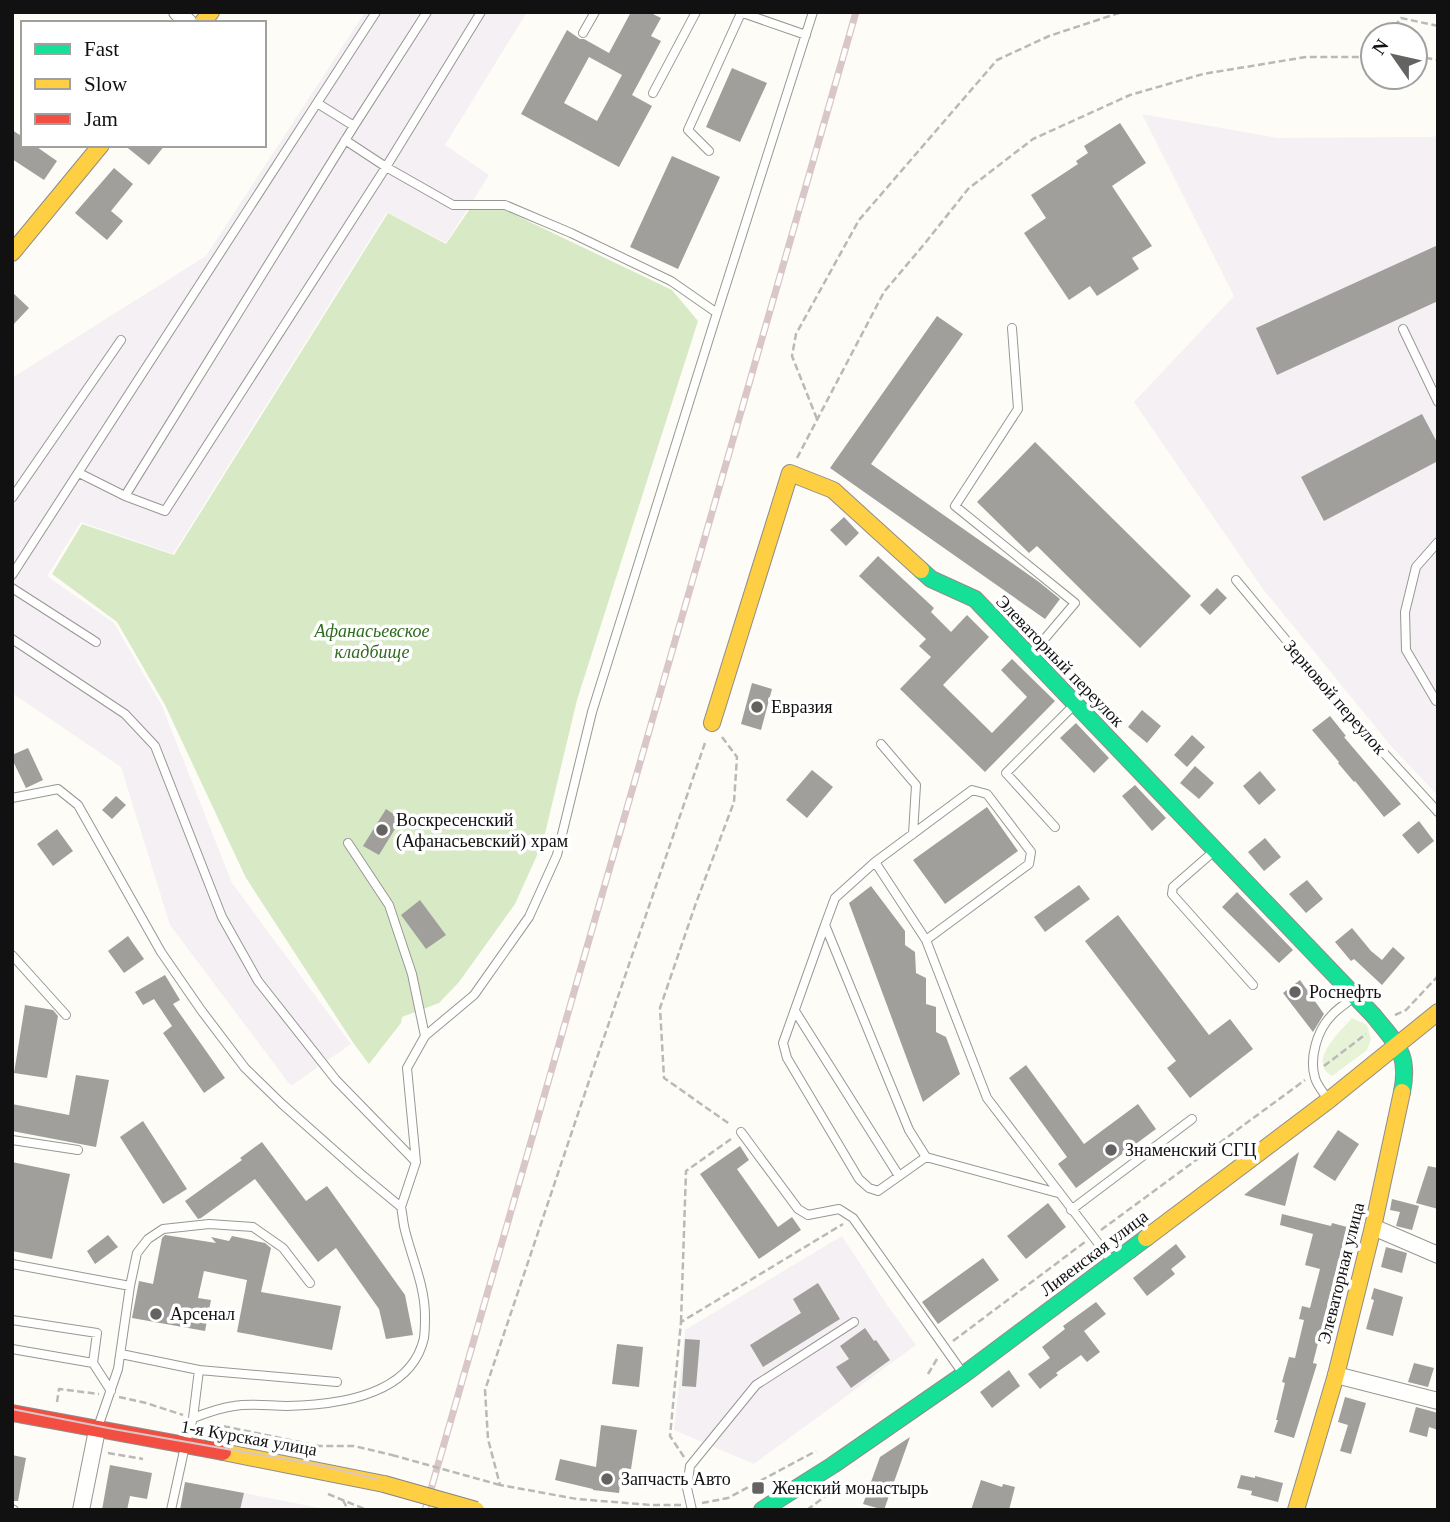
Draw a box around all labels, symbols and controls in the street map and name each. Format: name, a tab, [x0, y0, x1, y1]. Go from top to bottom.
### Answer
legend	[21, 21, 266, 147]
north arrow	[1359, 21, 1429, 91]
text: N	[1368, 35, 1393, 58]
text: Fast	[84, 37, 119, 61]
text: Slow	[84, 72, 128, 96]
text: Jam	[84, 107, 118, 131]
street label: Элеваторный переулок	[992, 591, 1128, 731]
park label: Афанасьевское кладбище	[314, 621, 429, 662]
street label: Зерновой переулок	[1280, 636, 1390, 759]
place label: Евразия	[771, 697, 833, 717]
marker: Евразия	[749, 699, 765, 715]
place label: Воскресенский (Афанасьевский) храм	[396, 810, 568, 852]
marker: Воскресенский (Афанасьевский) храм	[374, 822, 390, 838]
place label: Роснефть	[1309, 982, 1382, 1002]
marker: Роснефть	[1287, 984, 1303, 1000]
place label: Знаменский СГЦ	[1125, 1140, 1257, 1160]
marker: Знаменский СГЦ	[1103, 1142, 1119, 1158]
street label: Элеваторная улица	[1314, 1200, 1368, 1346]
street label: Ливенская улица	[1036, 1206, 1152, 1300]
place label: Арсенал	[170, 1304, 235, 1324]
marker: Арсенал	[148, 1306, 164, 1322]
street label: 1-я Курская улица	[179, 1416, 319, 1460]
place label: Запчасть Авто	[621, 1469, 731, 1489]
marker: Запчасть Авто	[599, 1471, 615, 1487]
place label: Женский монастырь	[772, 1478, 929, 1498]
marker: Женский монастырь	[750, 1480, 766, 1496]

